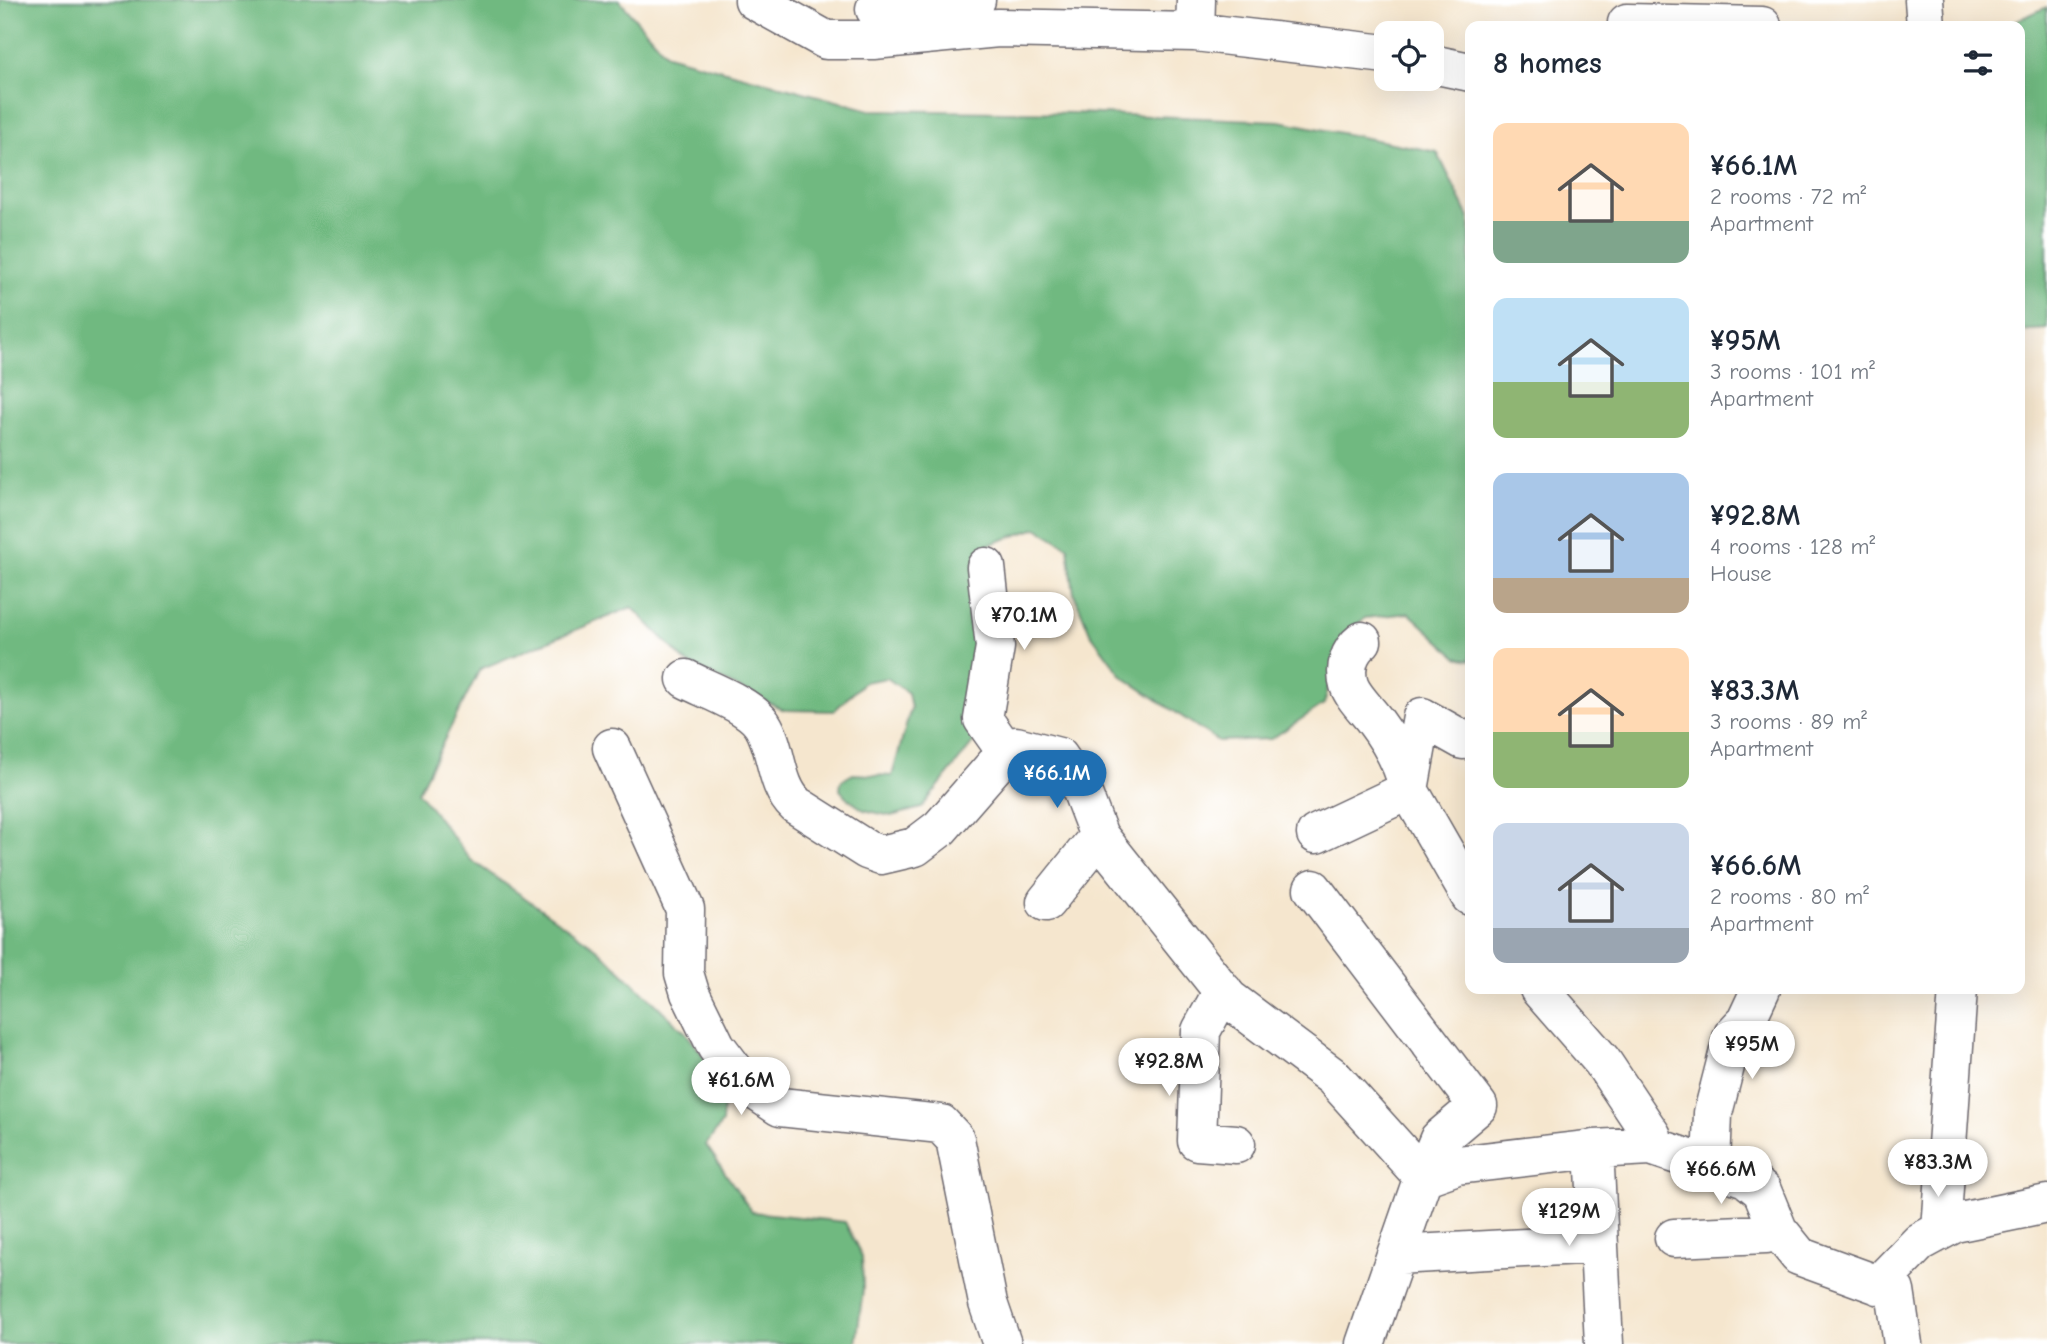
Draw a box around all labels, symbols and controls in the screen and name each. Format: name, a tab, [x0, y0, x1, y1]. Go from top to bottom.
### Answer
map controls	[1374, 21, 1444, 91]
button: locate	[1374, 21, 1444, 91]
icon: filters	[1959, 44, 1997, 82]
text: 8 homes	[1493, 46, 1602, 81]
text: ¥66.1M	[1710, 148, 1798, 183]
icon: home	[1549, 151, 1633, 235]
text: 2 rooms · 72 m²	[1710, 183, 1866, 210]
text: Apartment	[1710, 210, 1813, 237]
text: ¥95M	[1710, 323, 1781, 358]
icon: home	[1549, 326, 1633, 410]
text: 3 rooms · 101 m²	[1710, 358, 1875, 385]
text: Apartment	[1710, 385, 1813, 412]
text: ¥92.8M	[1710, 498, 1800, 533]
icon: home	[1549, 501, 1633, 585]
text: 4 rooms · 128 m²	[1710, 533, 1875, 560]
text: House	[1710, 560, 1772, 587]
pin: ¥70.1M	[967, 592, 1081, 652]
text: ¥70.1M	[991, 601, 1057, 628]
text: ¥83.3M	[1710, 673, 1799, 708]
icon: home	[1549, 676, 1633, 760]
text: 3 rooms · 89 m²	[1710, 708, 1867, 735]
text: Apartment	[1710, 735, 1813, 762]
pin: ¥66.1M	[1000, 750, 1114, 810]
text: ¥66.1M	[1023, 759, 1091, 786]
text: ¥66.6M	[1710, 848, 1801, 883]
icon: home	[1549, 851, 1633, 935]
text: 2 rooms · 80 m²	[1710, 883, 1869, 910]
text: Apartment	[1710, 910, 1813, 937]
pin: ¥95M	[1711, 1021, 1793, 1081]
text: ¥95M	[1725, 1030, 1779, 1057]
pin: ¥92.8M	[1112, 1038, 1226, 1098]
text: ¥92.8M	[1134, 1047, 1204, 1074]
pin: ¥61.6M	[684, 1058, 798, 1117]
text: ¥61.6M	[707, 1066, 775, 1093]
pin: ¥83.3M	[1881, 1140, 1995, 1199]
pin: ¥66.6M	[1664, 1146, 1778, 1206]
text: ¥83.3M	[1904, 1148, 1972, 1175]
text: ¥66.6M	[1686, 1155, 1756, 1182]
pin: ¥129M	[1520, 1188, 1618, 1248]
text: ¥129M	[1538, 1197, 1600, 1224]

